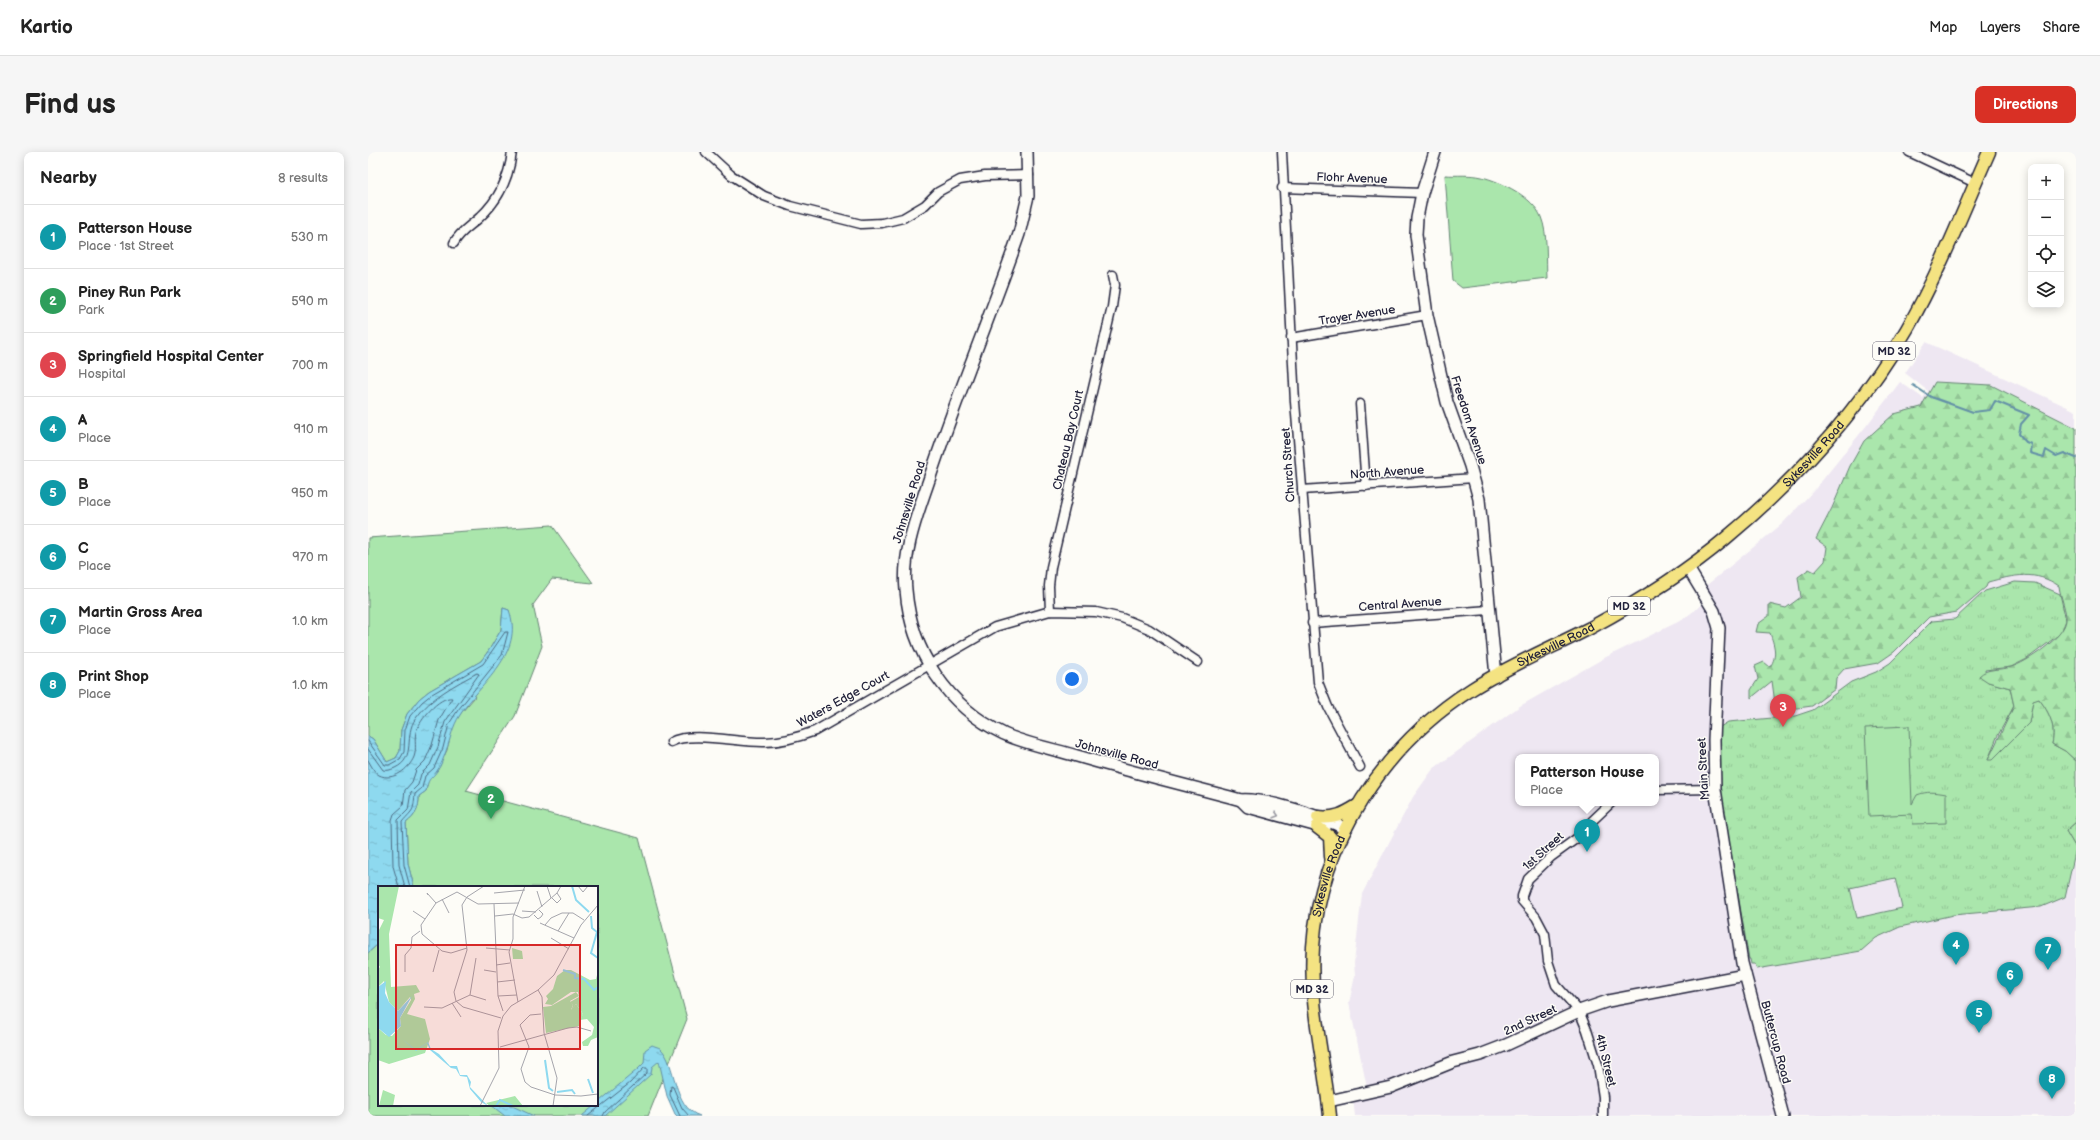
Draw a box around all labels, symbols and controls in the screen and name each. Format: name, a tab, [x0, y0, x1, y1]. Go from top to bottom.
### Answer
text: Kartio	[20, 16, 73, 39]
text: Map	[1929, 19, 1957, 36]
text: Layers	[1979, 19, 2021, 36]
text: Share	[2043, 19, 2080, 36]
button: Directions	[1975, 86, 2076, 123]
text: Find us	[24, 88, 116, 121]
map controls	[2028, 164, 2064, 308]
button: +	[2028, 164, 2064, 200]
text: Nearby	[40, 168, 97, 188]
text: 8 results	[278, 170, 328, 186]
street label: Flohr Avenue	[1316, 170, 1388, 187]
button: −	[2028, 200, 2064, 236]
text: Patterson House	[78, 219, 192, 238]
text: 1	[50, 229, 56, 245]
text: 530 m	[291, 229, 328, 245]
button: locate	[2028, 236, 2064, 272]
text: Place · 1st Street	[78, 238, 174, 254]
button: layers	[2028, 272, 2064, 308]
text: Piney Run Park	[78, 283, 181, 302]
text: 2	[49, 293, 57, 309]
text: 590 m	[291, 293, 328, 309]
text: Park	[78, 302, 104, 318]
street label: Trayer Avenue	[1318, 302, 1396, 329]
road number: MD 32	[1873, 342, 1915, 360]
text: Springfield Hospital Center	[78, 347, 264, 366]
text: 3	[49, 357, 57, 373]
text: 700 m	[292, 357, 328, 373]
text: Hospital	[78, 366, 126, 382]
street label: Freedom Avenue	[1447, 374, 1490, 467]
street label: Chateau Bay Court	[1050, 388, 1087, 492]
text: A	[78, 411, 87, 430]
street label: Sykesville Road	[1780, 418, 1848, 491]
text: 4	[49, 421, 57, 437]
text: 910 m	[294, 421, 328, 437]
street label: Church Street	[1278, 427, 1299, 503]
text: Place	[78, 430, 111, 446]
street label: Johnsville Road	[890, 459, 929, 545]
street label: North Avenue	[1350, 462, 1425, 483]
text: B	[78, 475, 89, 494]
text: 5	[49, 485, 57, 501]
text: 950 m	[291, 485, 328, 501]
text: Place	[78, 494, 111, 510]
text: C	[78, 539, 89, 558]
text: 6	[49, 549, 57, 565]
text: 970 m	[292, 549, 328, 565]
text: Place	[78, 558, 111, 574]
street label: Central Avenue	[1358, 594, 1442, 615]
road number: MD 32	[1608, 597, 1650, 615]
text: Martin Gross Area	[78, 603, 203, 622]
text: 7	[49, 613, 57, 629]
text: 1.0 km	[292, 613, 328, 629]
street label: Sykesville Road	[1514, 620, 1598, 671]
text: Place	[78, 622, 111, 638]
text: Print Shop	[78, 667, 149, 686]
street label: Waters Edge Court	[794, 668, 892, 731]
your location	[1062, 669, 1082, 689]
text: 8	[49, 677, 57, 693]
text: 1.0 km	[292, 677, 328, 693]
text: Place	[78, 686, 111, 702]
pin: 3	[1770, 694, 1796, 727]
street label: Johnsville Road	[1074, 736, 1160, 773]
street label: Main Street	[1694, 737, 1713, 801]
popup	[1515, 754, 1659, 806]
text: Patterson House	[1530, 763, 1644, 782]
text: Place	[1530, 782, 1563, 798]
pin: 2	[478, 786, 504, 819]
one-way arrow	[1272, 810, 1279, 819]
pin: 1	[1574, 819, 1600, 852]
street label: 1st Street	[1520, 829, 1567, 874]
street label: Sykesville Road	[1310, 833, 1349, 918]
inset map	[378, 886, 598, 1106]
pin: 4	[1943, 932, 1969, 965]
pin: 7	[2035, 937, 2061, 970]
pin: 6	[1997, 962, 2023, 995]
road number: MD 32	[1291, 980, 1333, 998]
street label: Buttercup Road	[1757, 999, 1794, 1085]
pin: 5	[1966, 1000, 1992, 1033]
street label: 2nd Street	[1501, 1002, 1559, 1039]
street label: 4th Street	[1592, 1032, 1619, 1088]
pin: 8	[2039, 1066, 2065, 1099]

